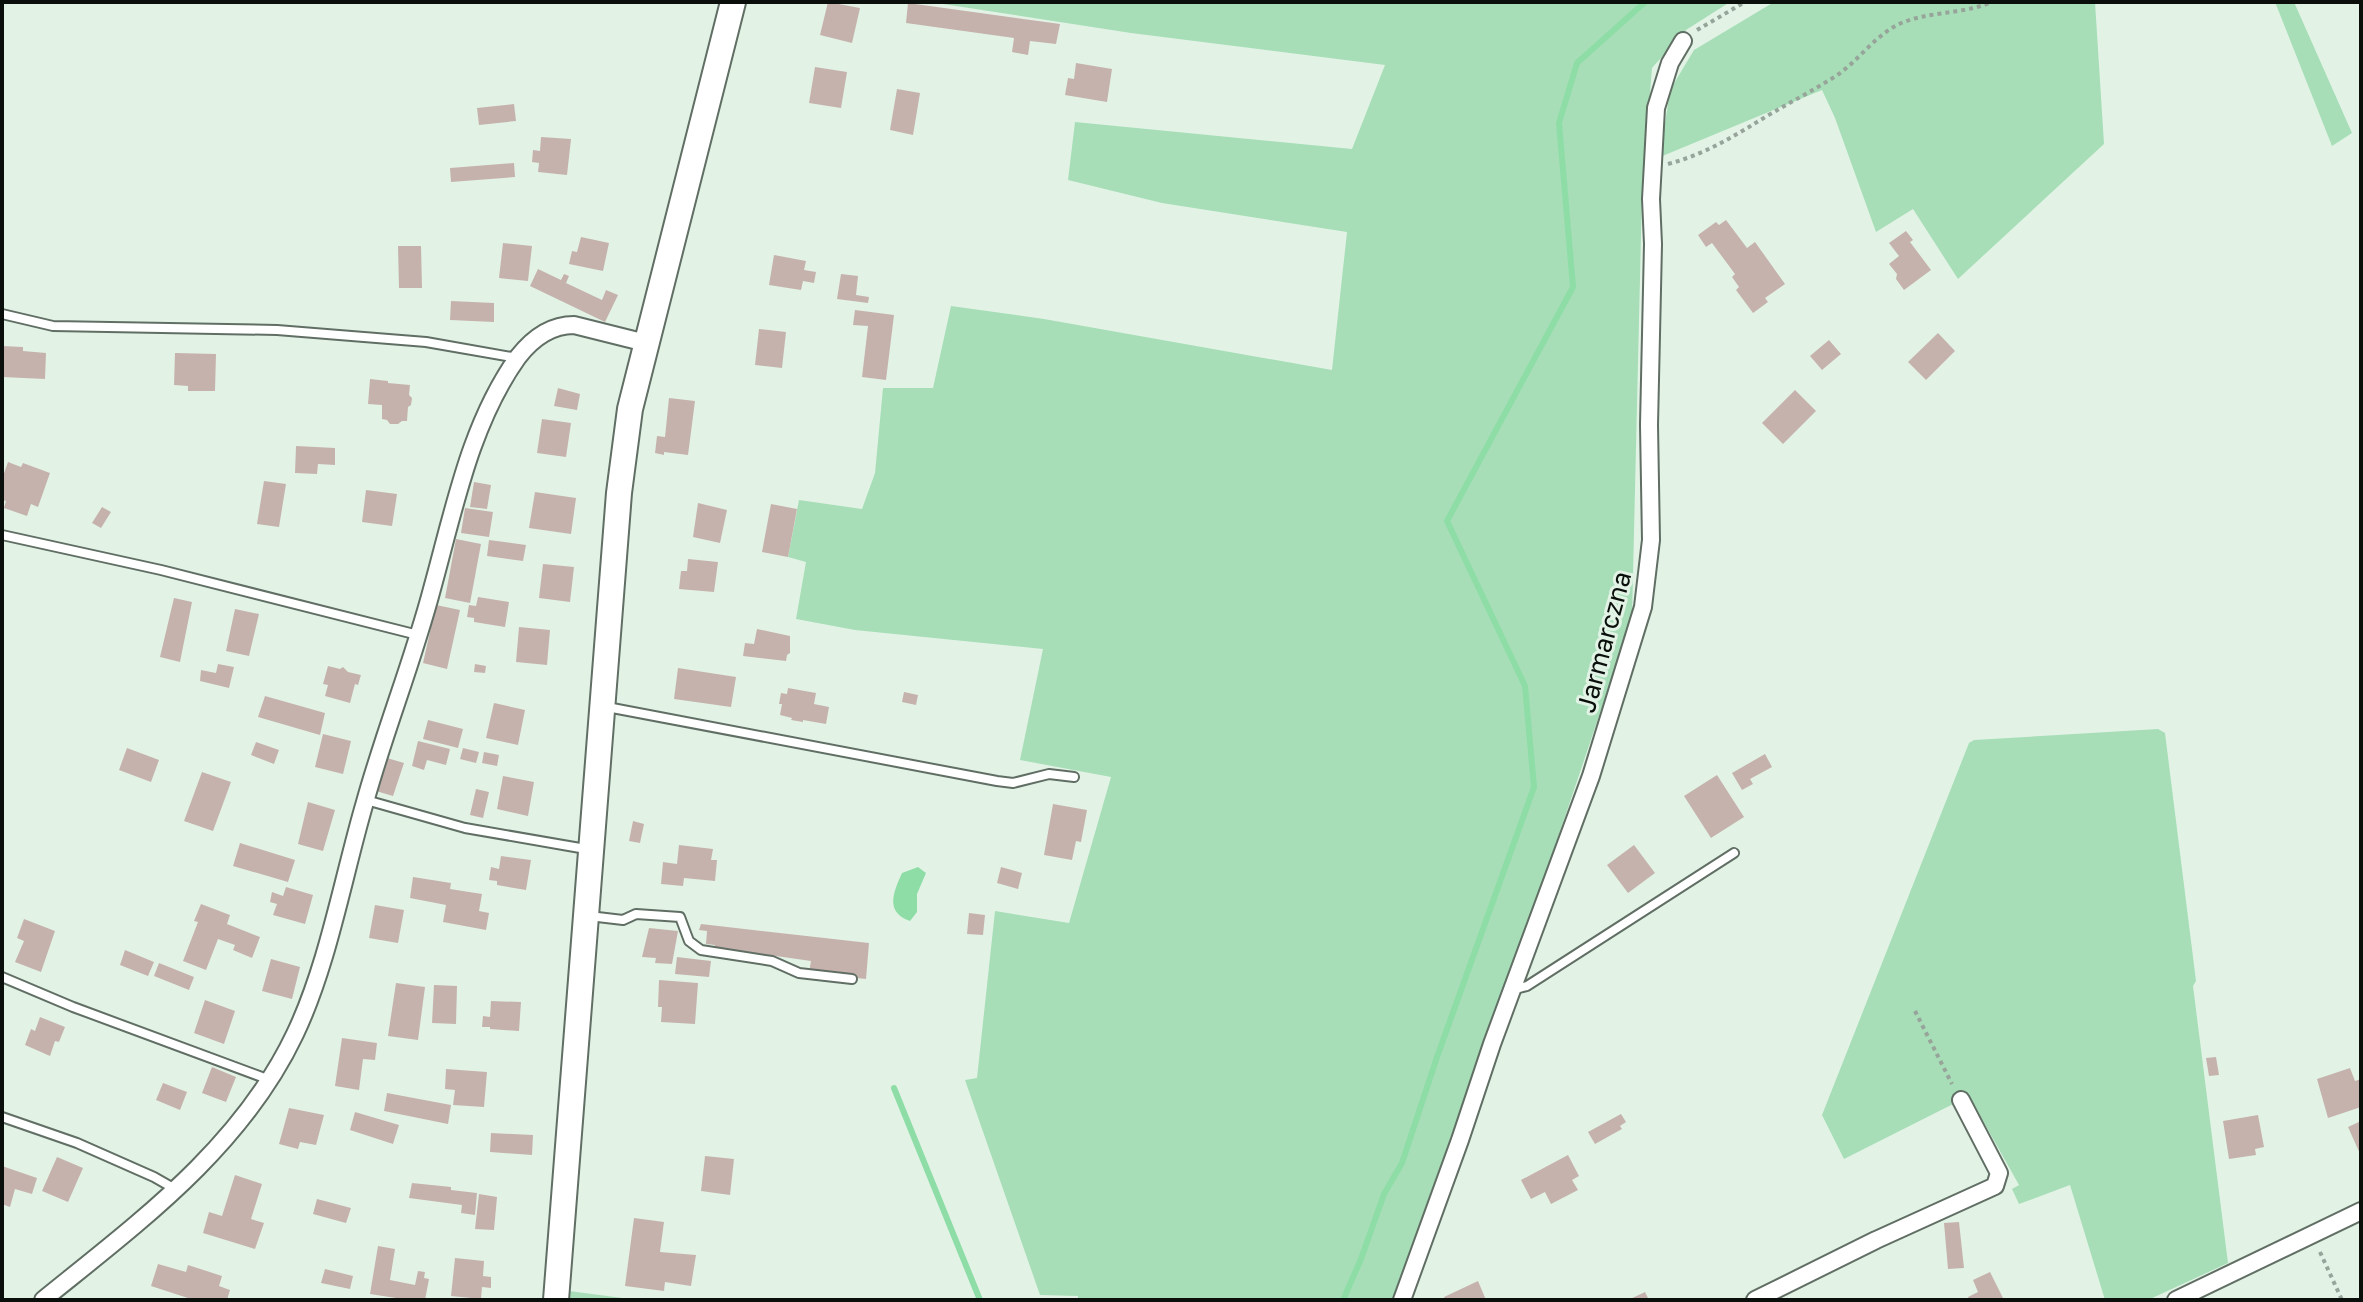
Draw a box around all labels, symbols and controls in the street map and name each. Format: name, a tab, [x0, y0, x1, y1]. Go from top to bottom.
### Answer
street label: Jarmarczna	[1570, 568, 1637, 716]

